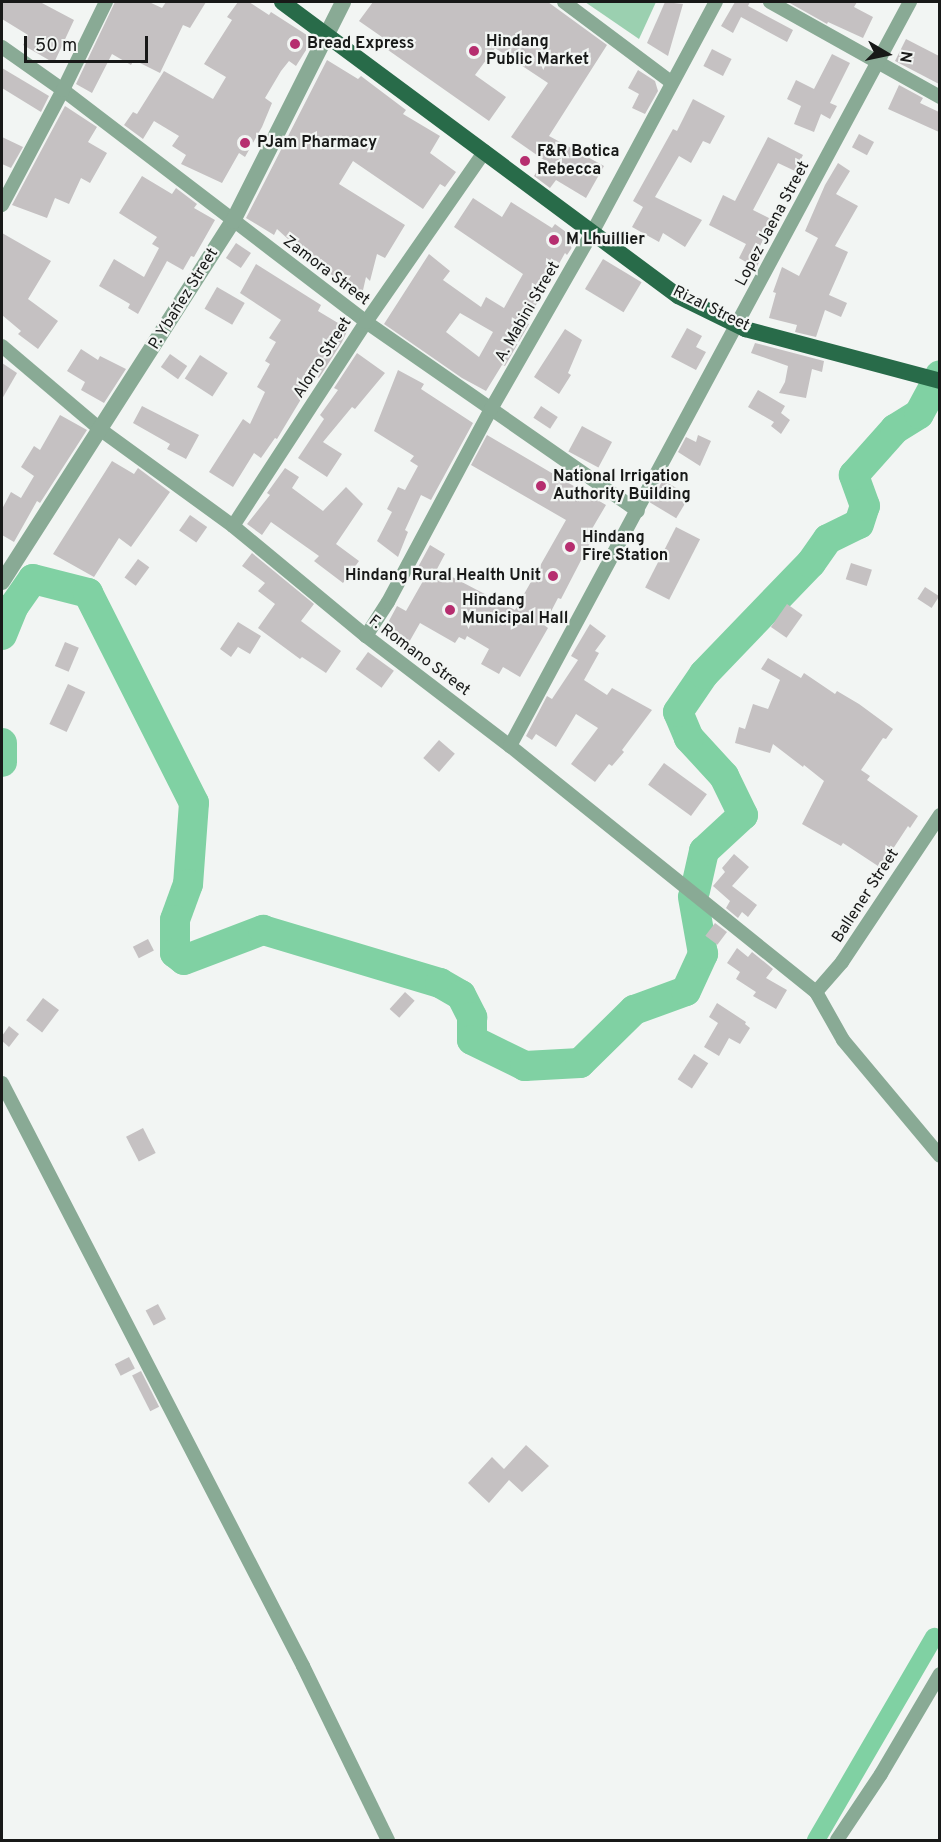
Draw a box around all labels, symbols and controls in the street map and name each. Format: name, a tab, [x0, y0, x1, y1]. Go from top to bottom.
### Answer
scale bar	[27, 24, 152, 62]
north arrow	[857, 24, 917, 84]
place label: Hindang Public Market	[486, 32, 589, 70]
place label: Bread Express	[307, 34, 414, 54]
text: 50 m	[35, 35, 77, 58]
marker: Bread Express	[288, 37, 302, 51]
marker: Hindang Public Market	[467, 44, 481, 58]
text: N	[894, 50, 916, 64]
place label: PJam Pharmacy	[257, 133, 377, 153]
marker: PJam Pharmacy	[238, 136, 252, 150]
place label: F&R Botica Rebecca	[537, 142, 619, 180]
marker: F&R Botica Rebecca	[518, 154, 532, 168]
street label: Lopez Jaena Street	[732, 158, 814, 290]
place label: M Lhuillier	[566, 230, 645, 250]
street label: Zamora Street	[279, 232, 373, 310]
marker: M Lhuillier	[547, 233, 561, 247]
street label: P. Ybañez Street	[145, 244, 223, 354]
street label: A. Mabini Street	[491, 258, 565, 366]
street label: Rizal Street	[669, 282, 753, 336]
street label: Alorro Street	[290, 314, 356, 402]
place label: National Irrigation Authority Building	[553, 467, 691, 505]
marker: National Irrigation Authority Building	[534, 479, 548, 493]
place label: Hindang Fire Station	[582, 528, 668, 566]
marker: Hindang Fire Station	[563, 540, 577, 554]
place label: Hindang Rural Health Unit	[345, 566, 541, 586]
marker: Hindang Rural Health Unit	[546, 569, 560, 583]
place label: Hindang Municipal Hall	[462, 591, 568, 629]
marker: Hindang Municipal Hall	[443, 603, 457, 617]
street label: F. Romano Street	[364, 612, 474, 700]
street label: Ballener Street	[828, 845, 904, 947]

